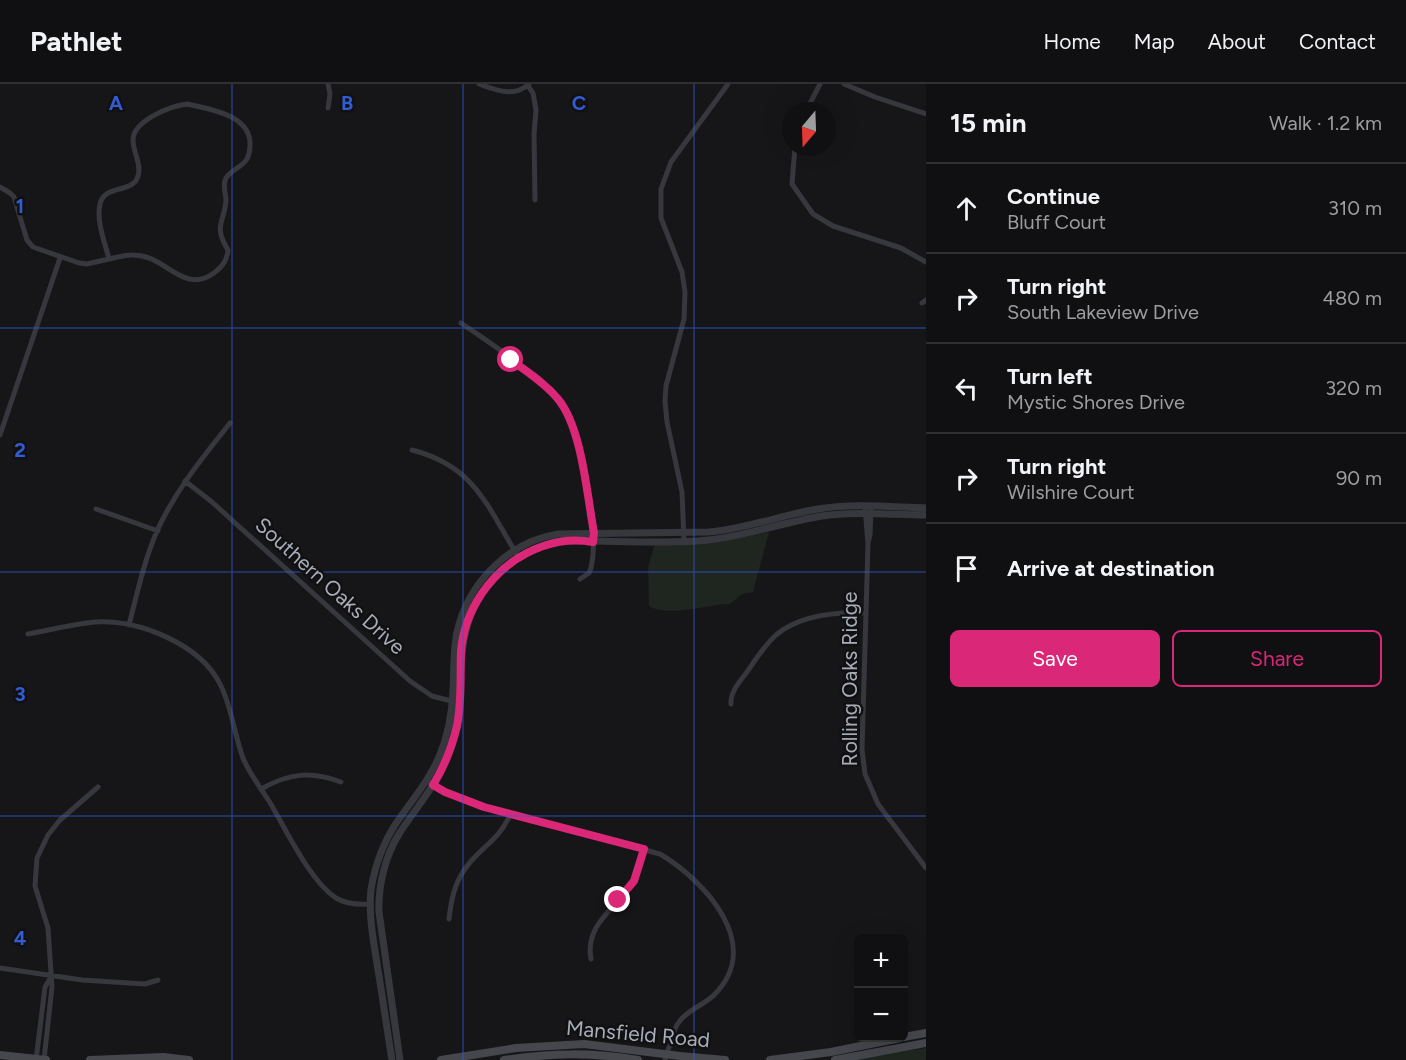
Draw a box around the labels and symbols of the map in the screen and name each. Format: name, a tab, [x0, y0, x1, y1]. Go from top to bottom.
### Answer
text: A	[109, 91, 124, 115]
text: B	[341, 91, 353, 115]
text: C	[572, 91, 586, 115]
north arrow	[782, 102, 836, 156]
text: 1	[16, 194, 24, 218]
route start	[497, 346, 523, 372]
text: 2	[14, 438, 26, 462]
street label: Southern Oaks Drive	[250, 512, 410, 659]
street label: Rolling Oaks Ridge	[837, 592, 862, 766]
text: 3	[14, 682, 26, 706]
route end	[604, 886, 630, 912]
text: 4	[14, 926, 27, 950]
street label: Mansfield Road	[565, 1015, 711, 1052]

